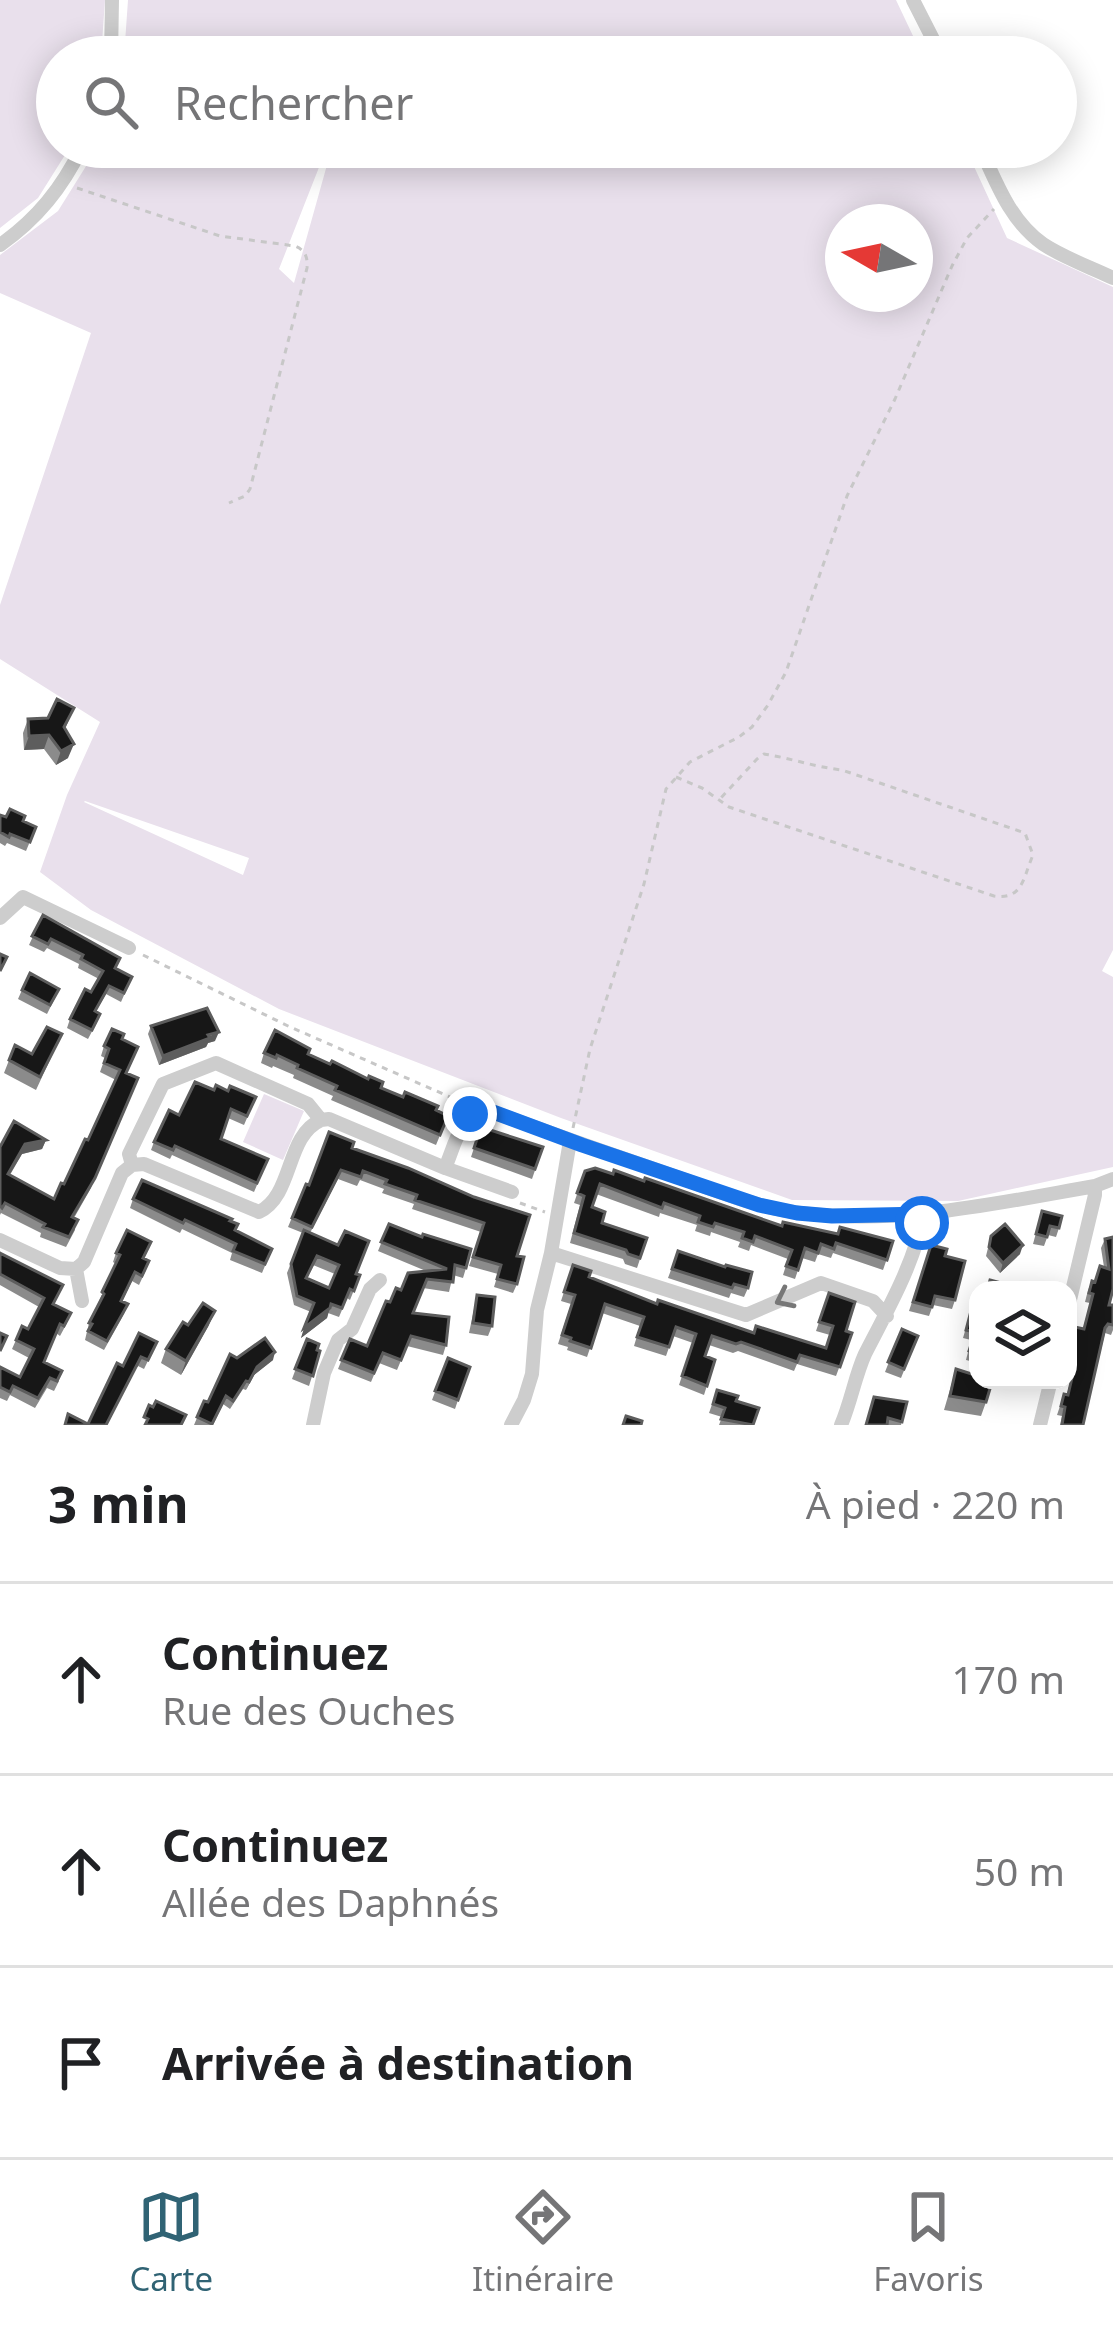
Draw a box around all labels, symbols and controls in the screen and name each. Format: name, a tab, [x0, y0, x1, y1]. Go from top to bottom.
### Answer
search box	[36, 36, 1077, 168]
icon: search	[78, 69, 144, 135]
text: Rechercher	[174, 72, 413, 133]
north arrow	[825, 204, 933, 312]
route end	[443, 1087, 497, 1141]
route start	[895, 1196, 949, 1250]
map controls	[969, 1281, 1077, 1389]
button: layers	[969, 1281, 1077, 1389]
one-way arrow	[774, 1285, 796, 1308]
text: 3 min	[48, 1468, 189, 1538]
text: À pied · 220 m	[806, 1477, 1065, 1530]
text: Continuez	[162, 1622, 388, 1683]
icon: ahead	[48, 1646, 114, 1712]
text: 170 m	[951, 1652, 1065, 1705]
text: Rue des Ouches	[162, 1683, 455, 1736]
text: Continuez	[162, 1814, 388, 1875]
icon: ahead	[48, 1838, 114, 1904]
text: 50 m	[974, 1844, 1065, 1897]
text: Allée des Daphnés	[162, 1875, 499, 1928]
icon: arrive	[48, 2030, 114, 2096]
text: Arrivée à destination	[162, 2032, 634, 2093]
tab: Carte	[129, 2184, 213, 2301]
tab: Itinéraire	[472, 2184, 614, 2301]
tab: Favoris	[873, 2184, 983, 2301]

